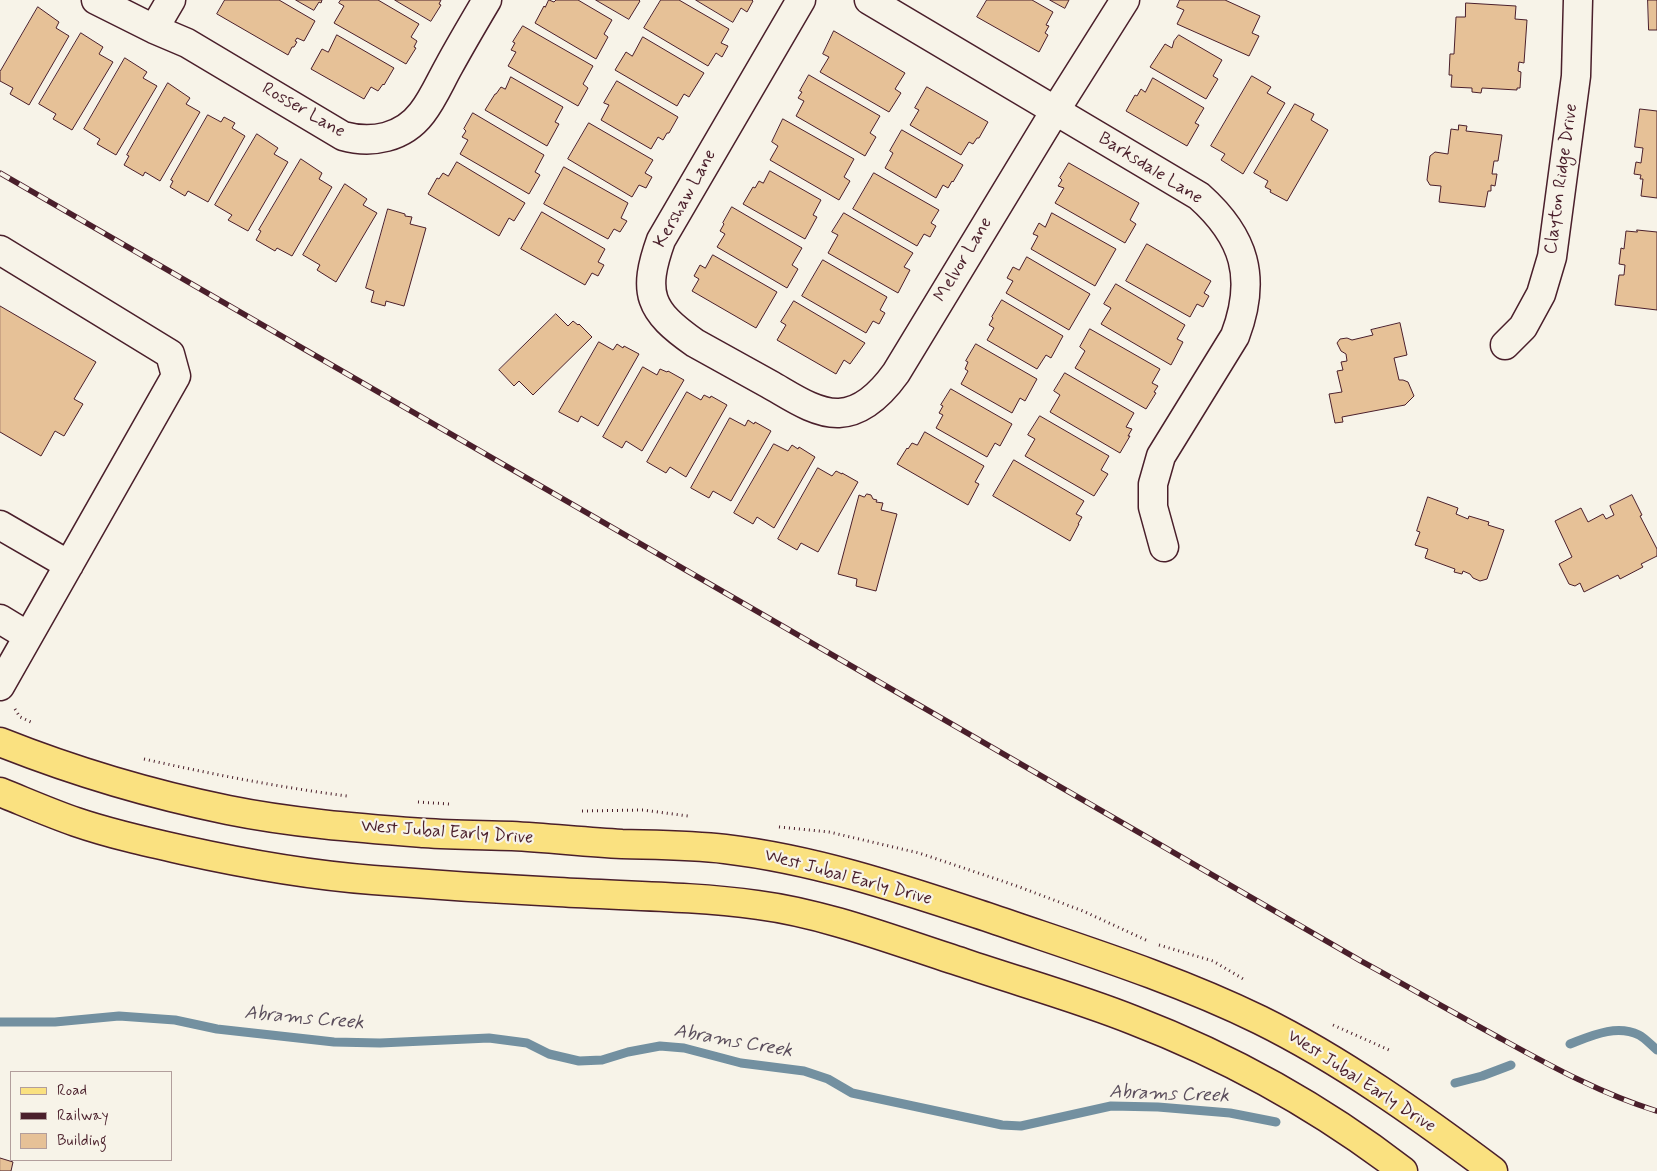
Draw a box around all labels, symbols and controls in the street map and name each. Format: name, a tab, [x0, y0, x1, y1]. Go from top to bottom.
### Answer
street label: Rosser Lane	[258, 79, 348, 143]
street label: Clayton Ridge Drive	[1541, 102, 1583, 256]
street label: Barksdale Lane	[1094, 128, 1206, 210]
street label: Kershaw Lane	[650, 146, 722, 252]
street label: Melvor Lane	[930, 214, 998, 306]
street label: West Jubal Early Drive	[360, 816, 534, 850]
street label: West Jubal Early Drive	[762, 845, 934, 911]
water label: Abrams Creek	[243, 1002, 365, 1036]
water label: Abrams Creek	[672, 1020, 794, 1064]
street label: West Jubal Early Drive	[1283, 1026, 1439, 1138]
legend	[10, 1071, 172, 1161]
text: Road	[57, 1081, 87, 1101]
water label: Abrams Creek	[1109, 1082, 1229, 1108]
text: Railway	[57, 1106, 109, 1126]
text: Building	[57, 1131, 107, 1151]

